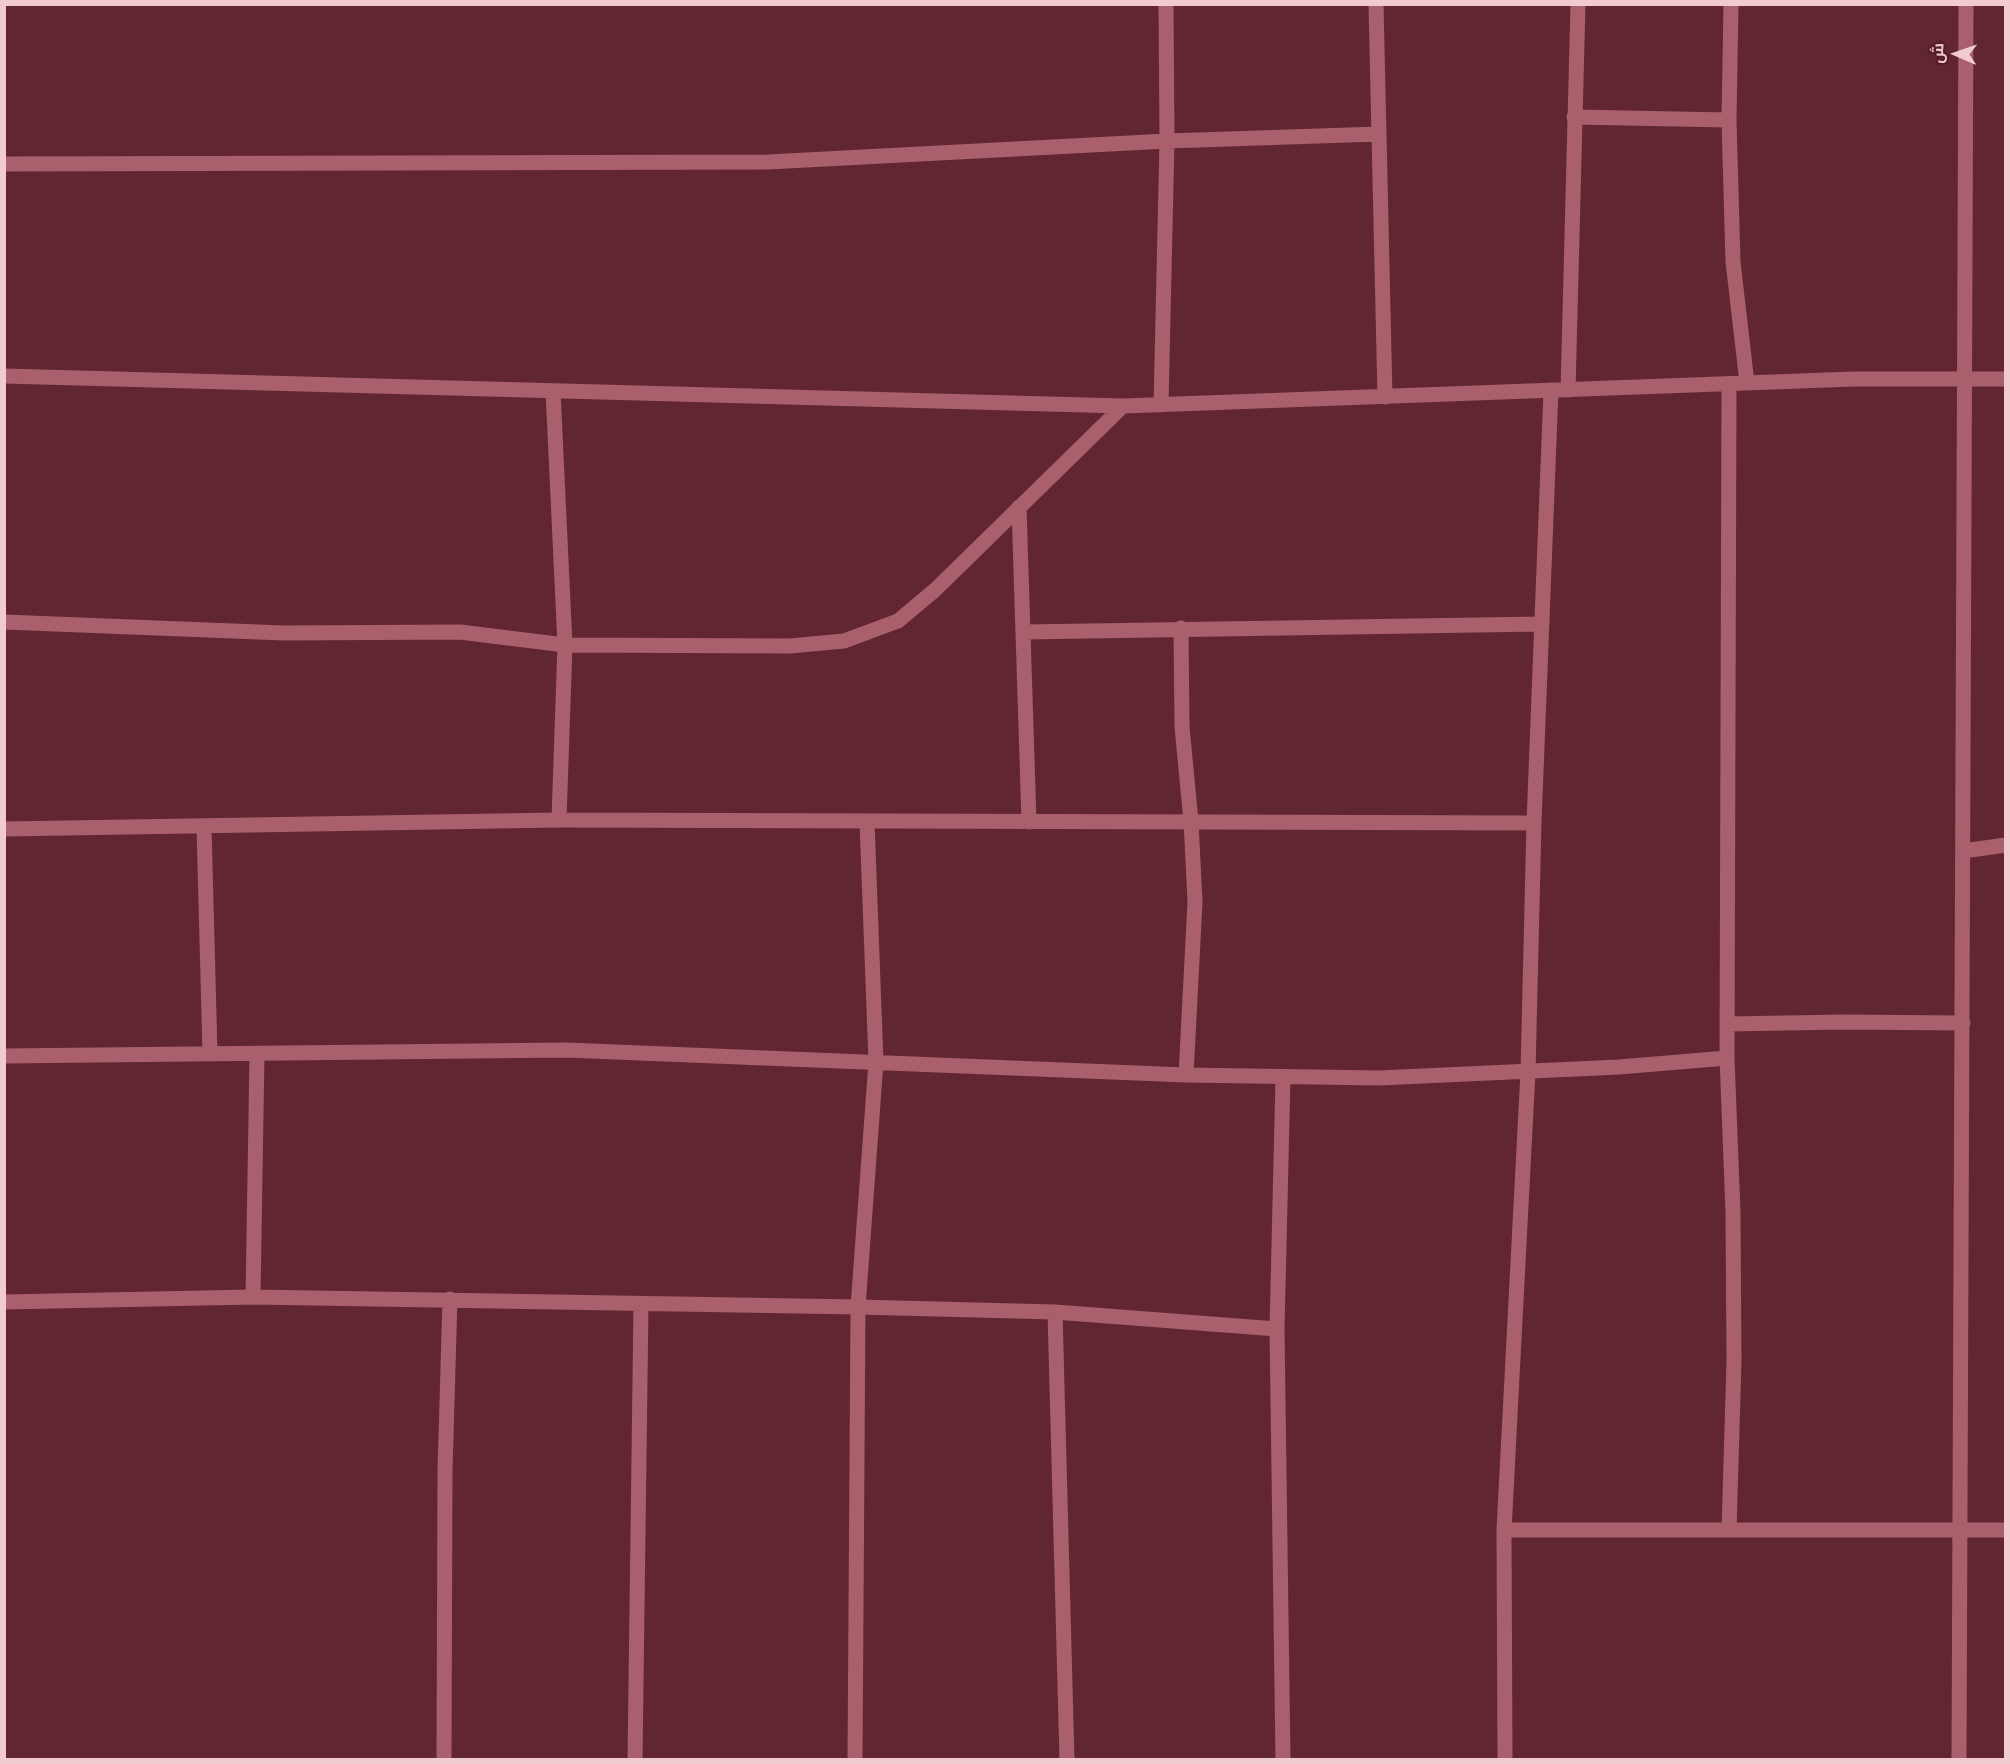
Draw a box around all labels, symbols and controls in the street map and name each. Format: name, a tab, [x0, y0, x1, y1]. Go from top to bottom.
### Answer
north arrow	[1926, 24, 1986, 84]
text: ش	[1928, 43, 1947, 64]

